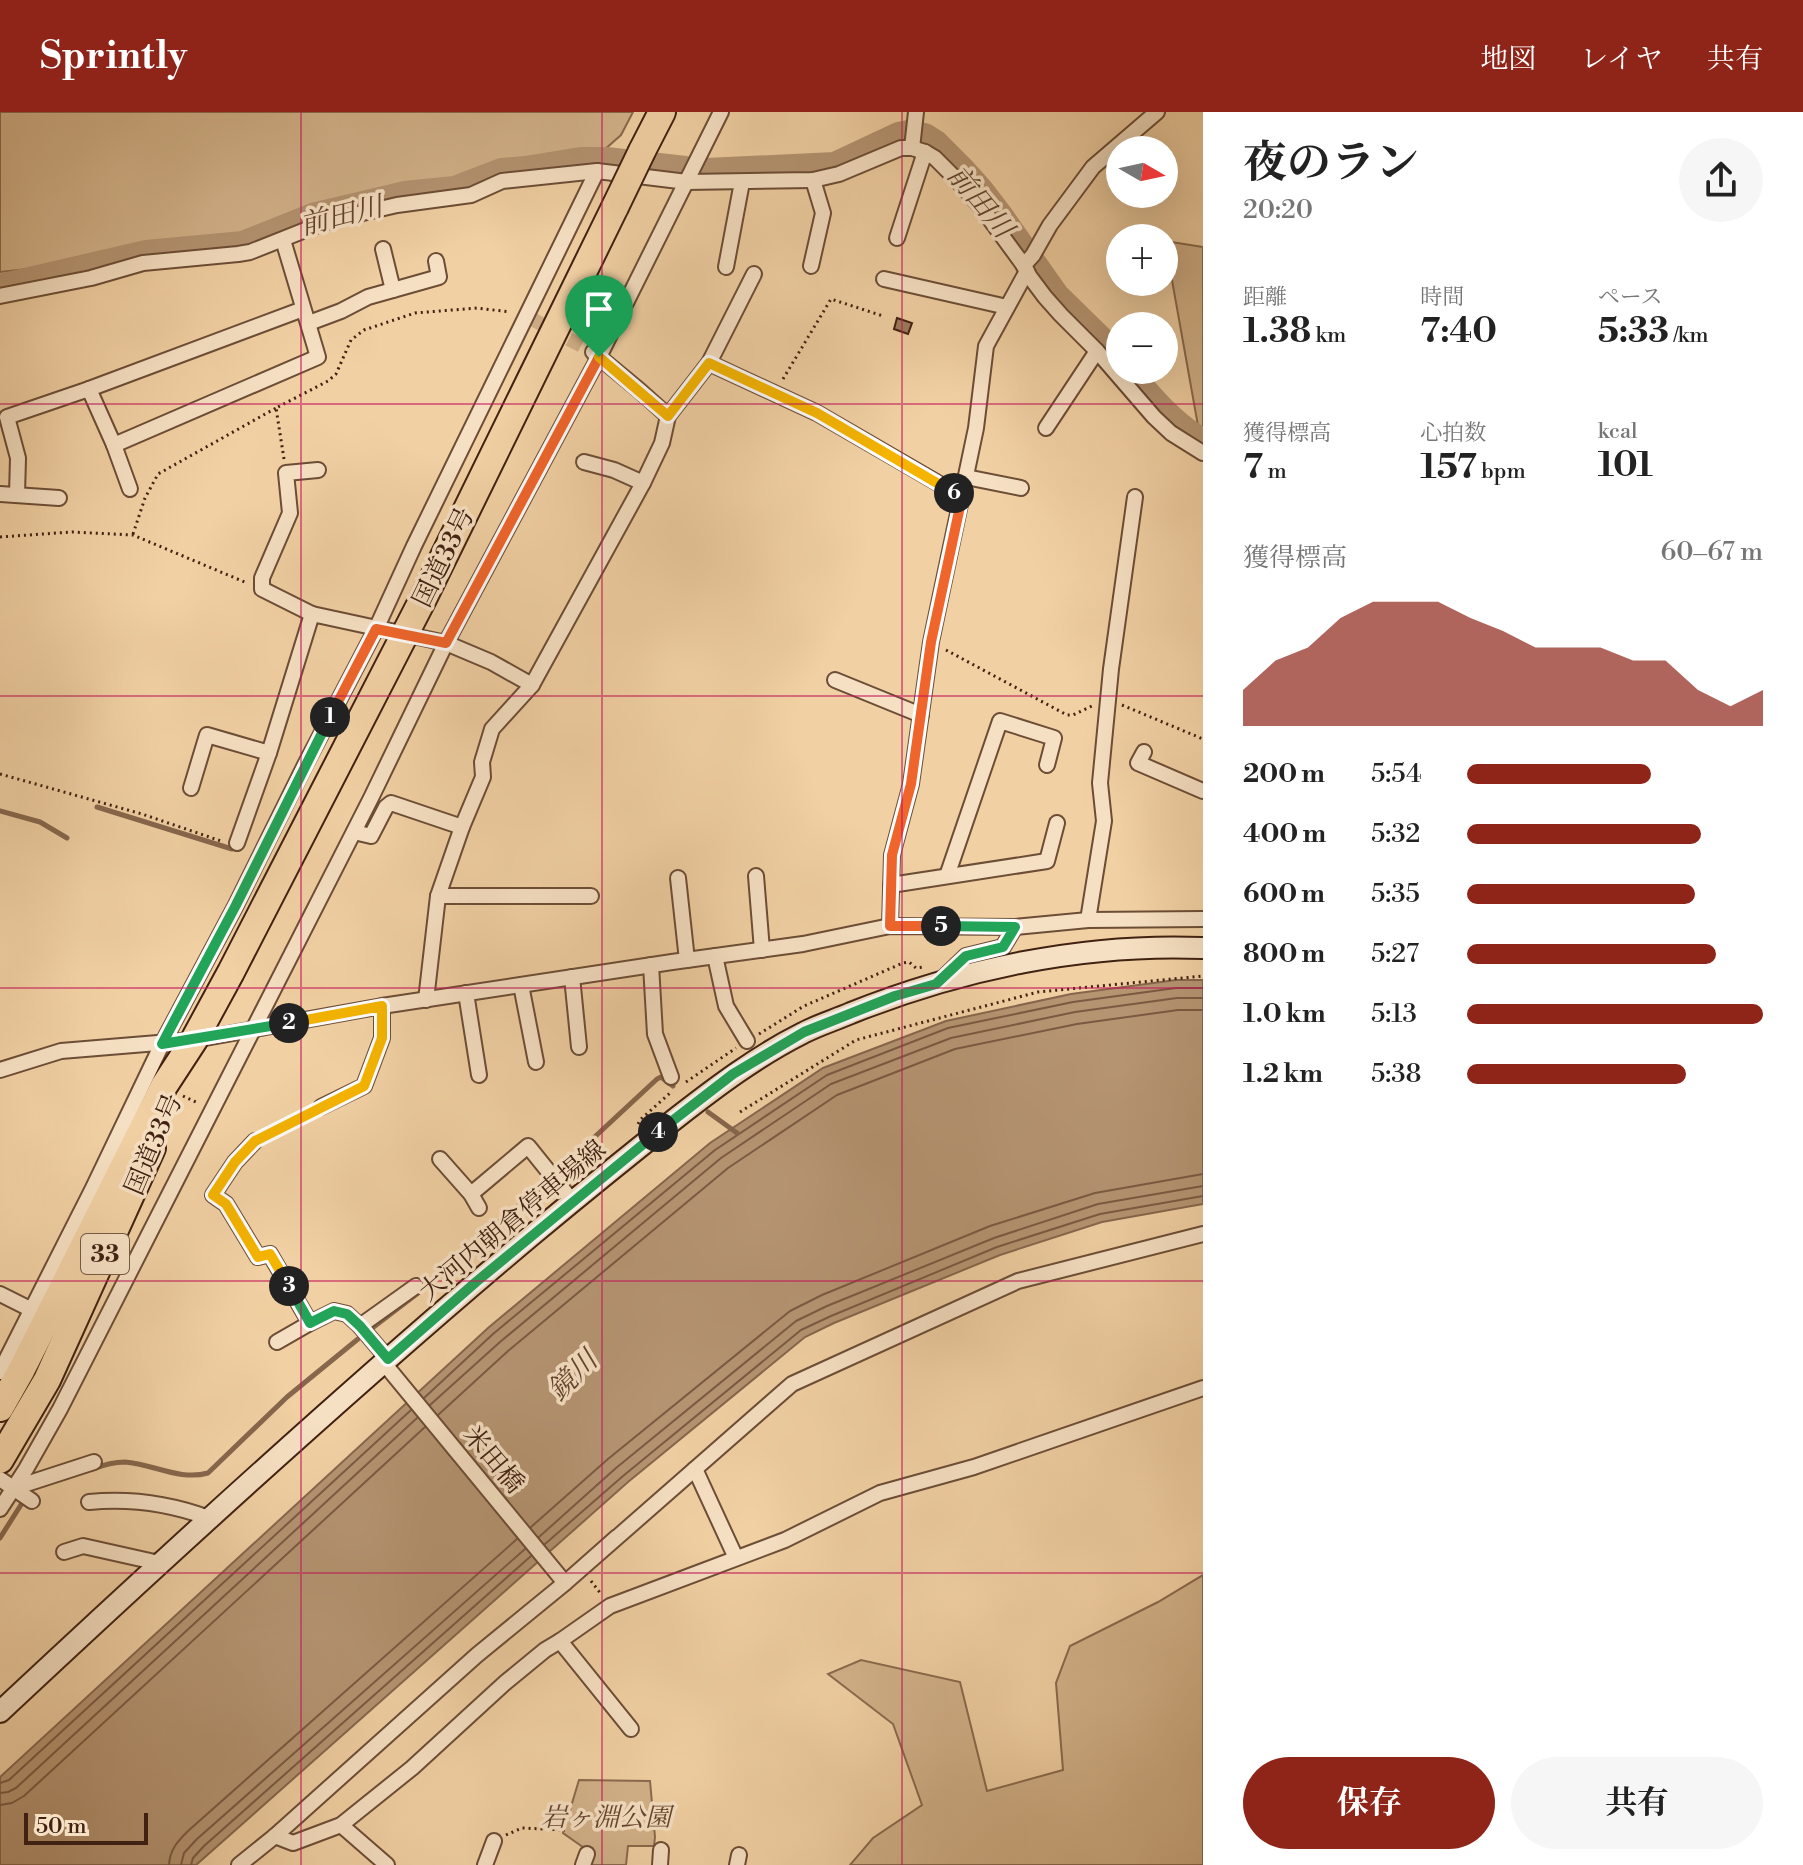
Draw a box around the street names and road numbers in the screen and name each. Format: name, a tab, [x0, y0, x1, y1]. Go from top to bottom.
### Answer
street label: 国道33号	[406, 502, 482, 612]
street label: 国道33号	[118, 1089, 189, 1200]
street label: 大河内朝倉停車場線	[413, 1133, 613, 1308]
road number: 33	[81, 1234, 129, 1274]
street label: 米田橋	[456, 1419, 531, 1500]

